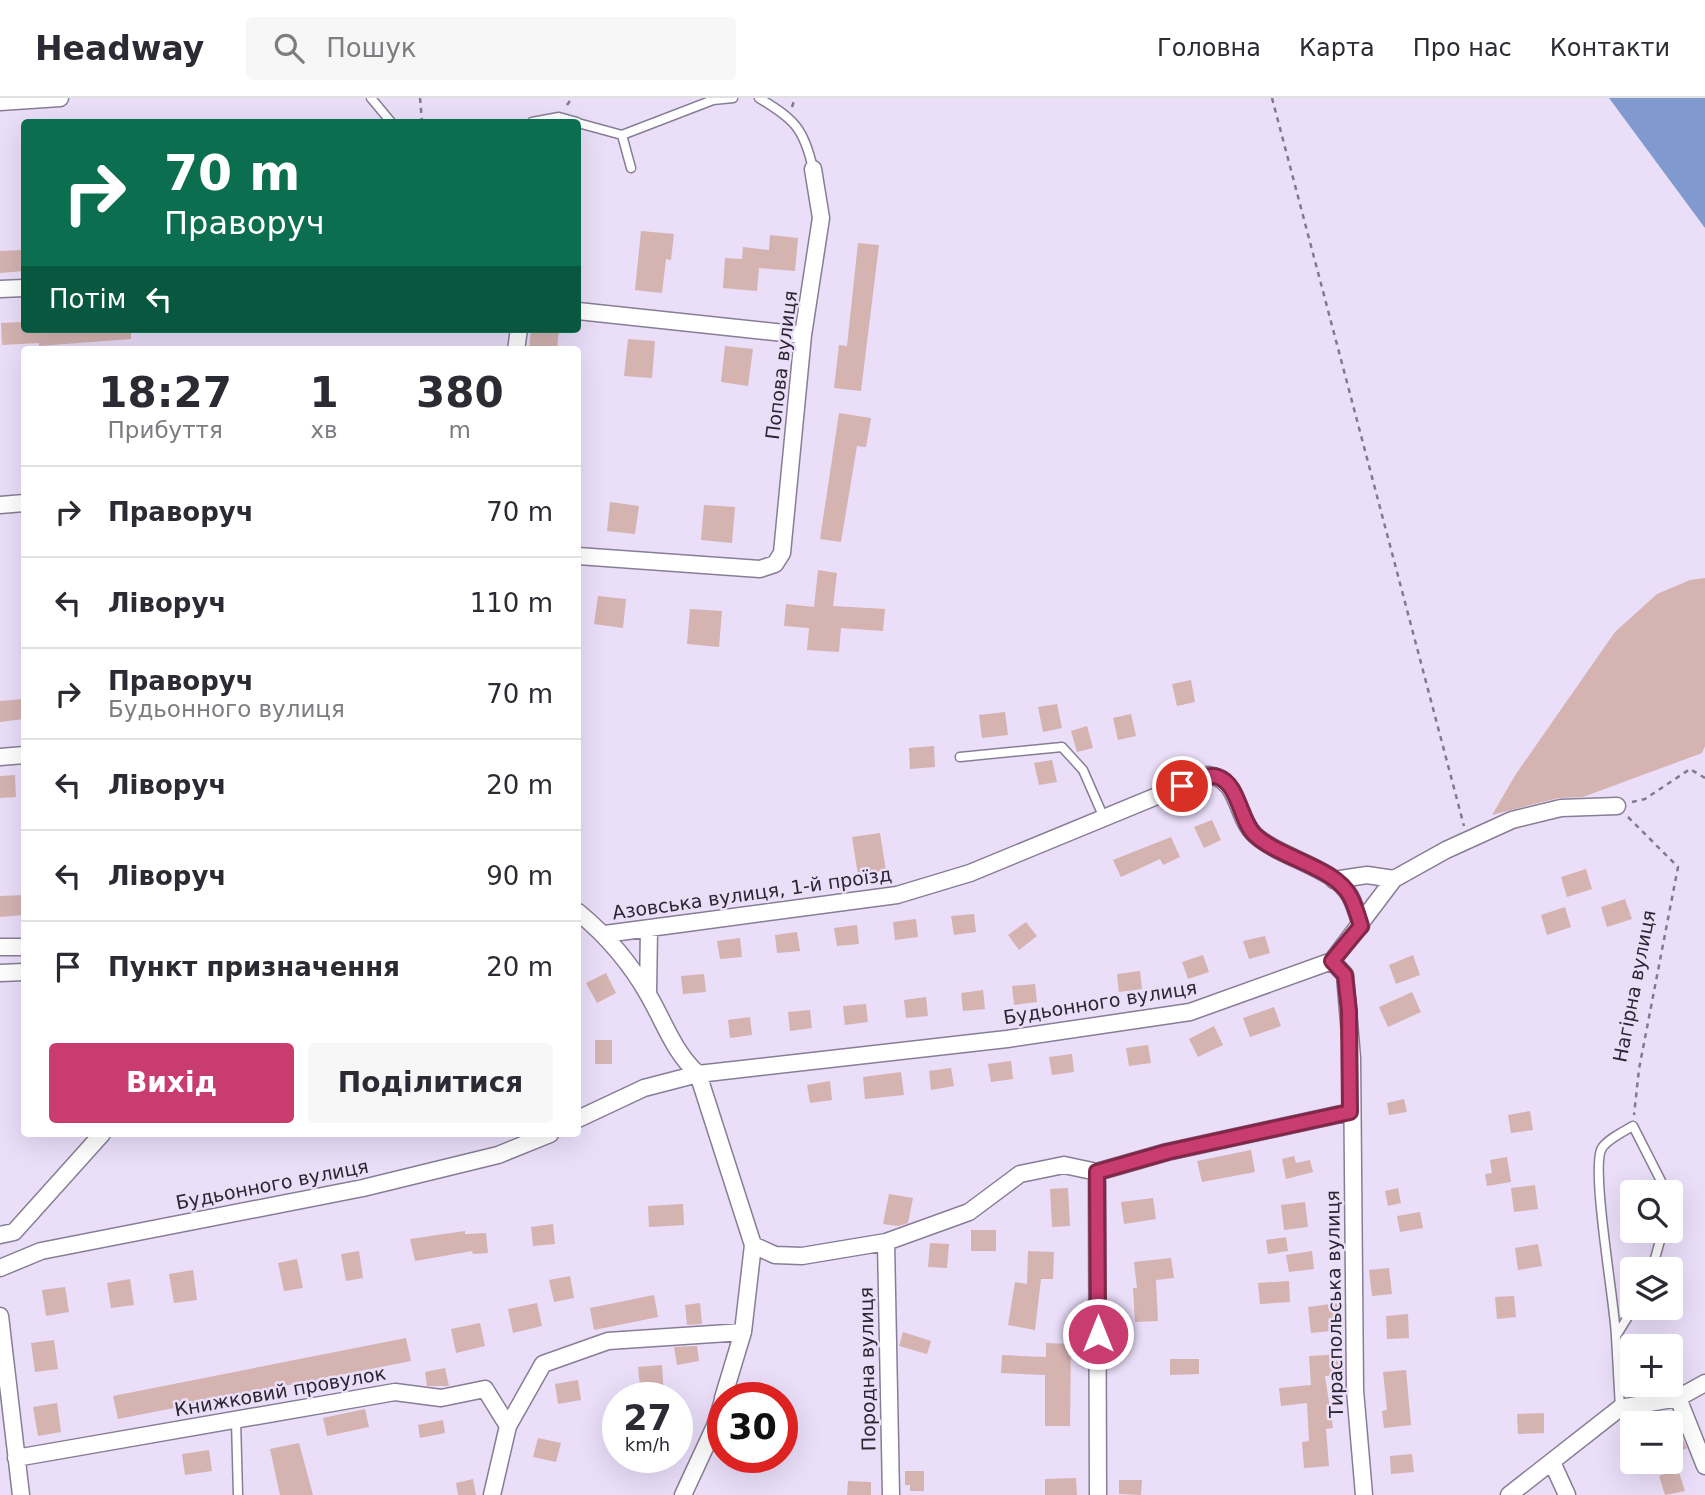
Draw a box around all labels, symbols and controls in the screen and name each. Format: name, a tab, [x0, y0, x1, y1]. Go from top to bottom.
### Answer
search box	[246, 17, 736, 80]
text: Headway	[35, 29, 204, 68]
icon: search	[270, 29, 308, 67]
text: Пошук	[326, 33, 417, 63]
text: Головна	[1157, 34, 1261, 62]
text: Карта	[1299, 34, 1375, 62]
text: Про нас	[1413, 34, 1512, 62]
text: Контакти	[1550, 34, 1670, 62]
text: 70 m	[164, 145, 300, 202]
icon: right	[49, 147, 140, 238]
text: Праворуч	[164, 204, 325, 242]
icon: left	[140, 280, 178, 318]
text: Потім	[49, 284, 126, 314]
street label: Попова вулиця	[761, 289, 801, 441]
text: 18:27	[98, 368, 232, 417]
text: 1	[309, 368, 339, 417]
text: 380	[416, 368, 504, 417]
text: Прибуття	[108, 417, 223, 443]
text: хв	[310, 417, 338, 443]
text: m	[449, 417, 471, 443]
icon: right	[49, 493, 87, 531]
text: Праворуч	[108, 497, 254, 527]
text: 70 m	[486, 497, 553, 527]
icon: left	[49, 584, 87, 622]
text: Ліворуч	[108, 588, 226, 618]
text: 110 m	[470, 588, 553, 618]
text: Праворуч	[108, 666, 254, 696]
icon: right	[49, 675, 87, 713]
text: 70 m	[486, 679, 553, 709]
text: Будьонного вулиця	[108, 696, 345, 722]
pin	[1152, 756, 1212, 816]
icon: left	[49, 766, 87, 804]
icon: arrive	[1163, 767, 1201, 805]
text: Ліворуч	[108, 770, 226, 800]
text: 20 m	[486, 770, 553, 800]
icon: left	[49, 857, 87, 895]
text: Ліворуч	[108, 861, 226, 891]
text: 90 m	[486, 861, 553, 891]
street label: Азовська вулиця, 1-й проїзд	[611, 862, 893, 924]
street label: Нагірна вулиця	[1608, 908, 1660, 1064]
icon: arrive	[49, 948, 87, 986]
text: Пункт призначення	[108, 952, 400, 982]
text: 20 m	[486, 952, 553, 982]
street label: Будьонного вулиця	[1002, 976, 1198, 1028]
button: Вихід	[49, 1043, 294, 1123]
button: Поділитися	[308, 1043, 553, 1123]
street label: Будьонного вулиця	[174, 1155, 370, 1213]
map controls	[1620, 1180, 1683, 1474]
button: search	[1620, 1180, 1683, 1243]
street label: Тираспольська вулиця	[1321, 1190, 1347, 1419]
button: layers	[1620, 1257, 1683, 1320]
street label: Породна вулиця	[855, 1287, 879, 1451]
position arrow	[1061, 1297, 1135, 1371]
button: +	[1620, 1334, 1683, 1397]
street label: Книжковий провулок	[173, 1362, 387, 1420]
speed limit sign: 30	[707, 1382, 798, 1473]
text: 27	[623, 1398, 672, 1438]
button: −	[1620, 1411, 1683, 1474]
text: km/h	[625, 1434, 670, 1455]

